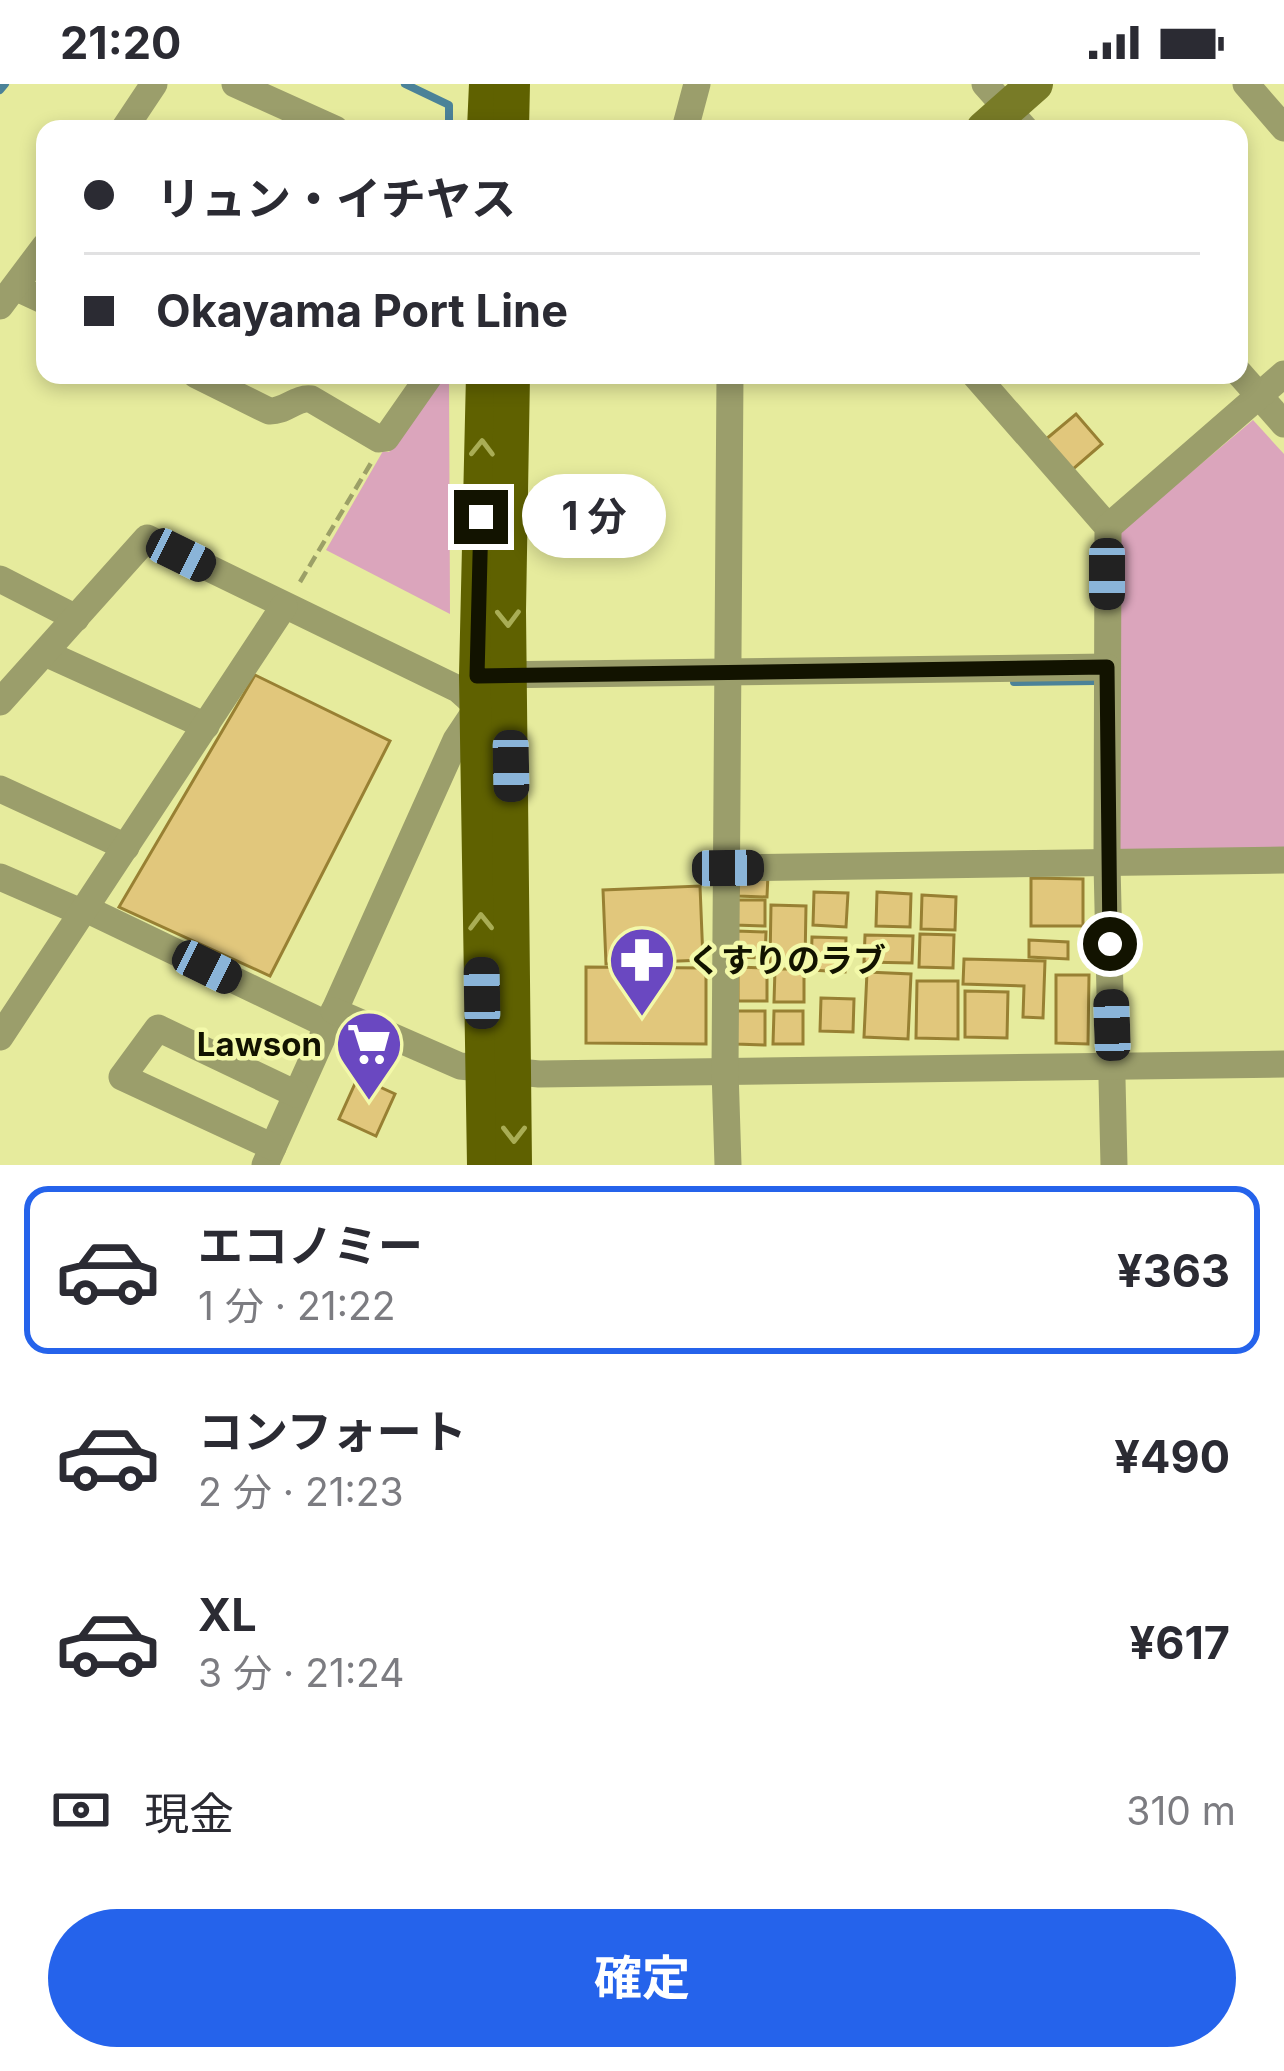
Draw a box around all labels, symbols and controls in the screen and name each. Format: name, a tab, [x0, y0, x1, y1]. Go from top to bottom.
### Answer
text: 21:20	[60, 15, 181, 70]
text: リュン・イチヤス	[156, 171, 516, 226]
text: Okayama Port Line	[156, 283, 568, 338]
one-way arrow	[469, 438, 495, 457]
callout: 1 分	[523, 475, 667, 559]
route end	[454, 490, 508, 544]
text: 1 分	[561, 492, 627, 539]
car	[141, 523, 221, 587]
car	[1089, 538, 1125, 610]
one-way arrow	[495, 609, 521, 628]
car	[492, 730, 530, 802]
car	[692, 849, 764, 887]
one-way arrow	[469, 912, 495, 931]
route start	[1083, 917, 1137, 971]
pharmacy icon: くすりのラブ	[607, 925, 677, 1019]
car	[167, 935, 247, 999]
place label: くすりのラブ	[688, 940, 886, 980]
car	[463, 957, 501, 1029]
car	[1093, 988, 1131, 1062]
supermarket icon: Lawson	[334, 1009, 404, 1103]
place label: Lawson	[197, 1024, 322, 1064]
one-way arrow	[501, 1126, 527, 1144]
icon: car	[54, 1216, 162, 1324]
text: エコノミー	[198, 1218, 423, 1273]
text: ¥363	[1117, 1243, 1230, 1298]
text: 1 分 · 21:22	[198, 1282, 395, 1329]
icon: car	[54, 1402, 162, 1510]
text: コンフォート	[198, 1404, 467, 1459]
text: ¥490	[1114, 1429, 1230, 1484]
text: 2 分 · 21:23	[198, 1468, 404, 1515]
text: XL	[198, 1587, 257, 1642]
icon: car	[54, 1588, 162, 1696]
text: ¥617	[1130, 1615, 1230, 1670]
text: 3 分 · 21:24	[198, 1649, 404, 1696]
icon: cash	[48, 1777, 114, 1843]
text: 現金	[144, 1786, 234, 1841]
text: 310 m	[1126, 1787, 1236, 1834]
button: 確定	[48, 1909, 1236, 2047]

